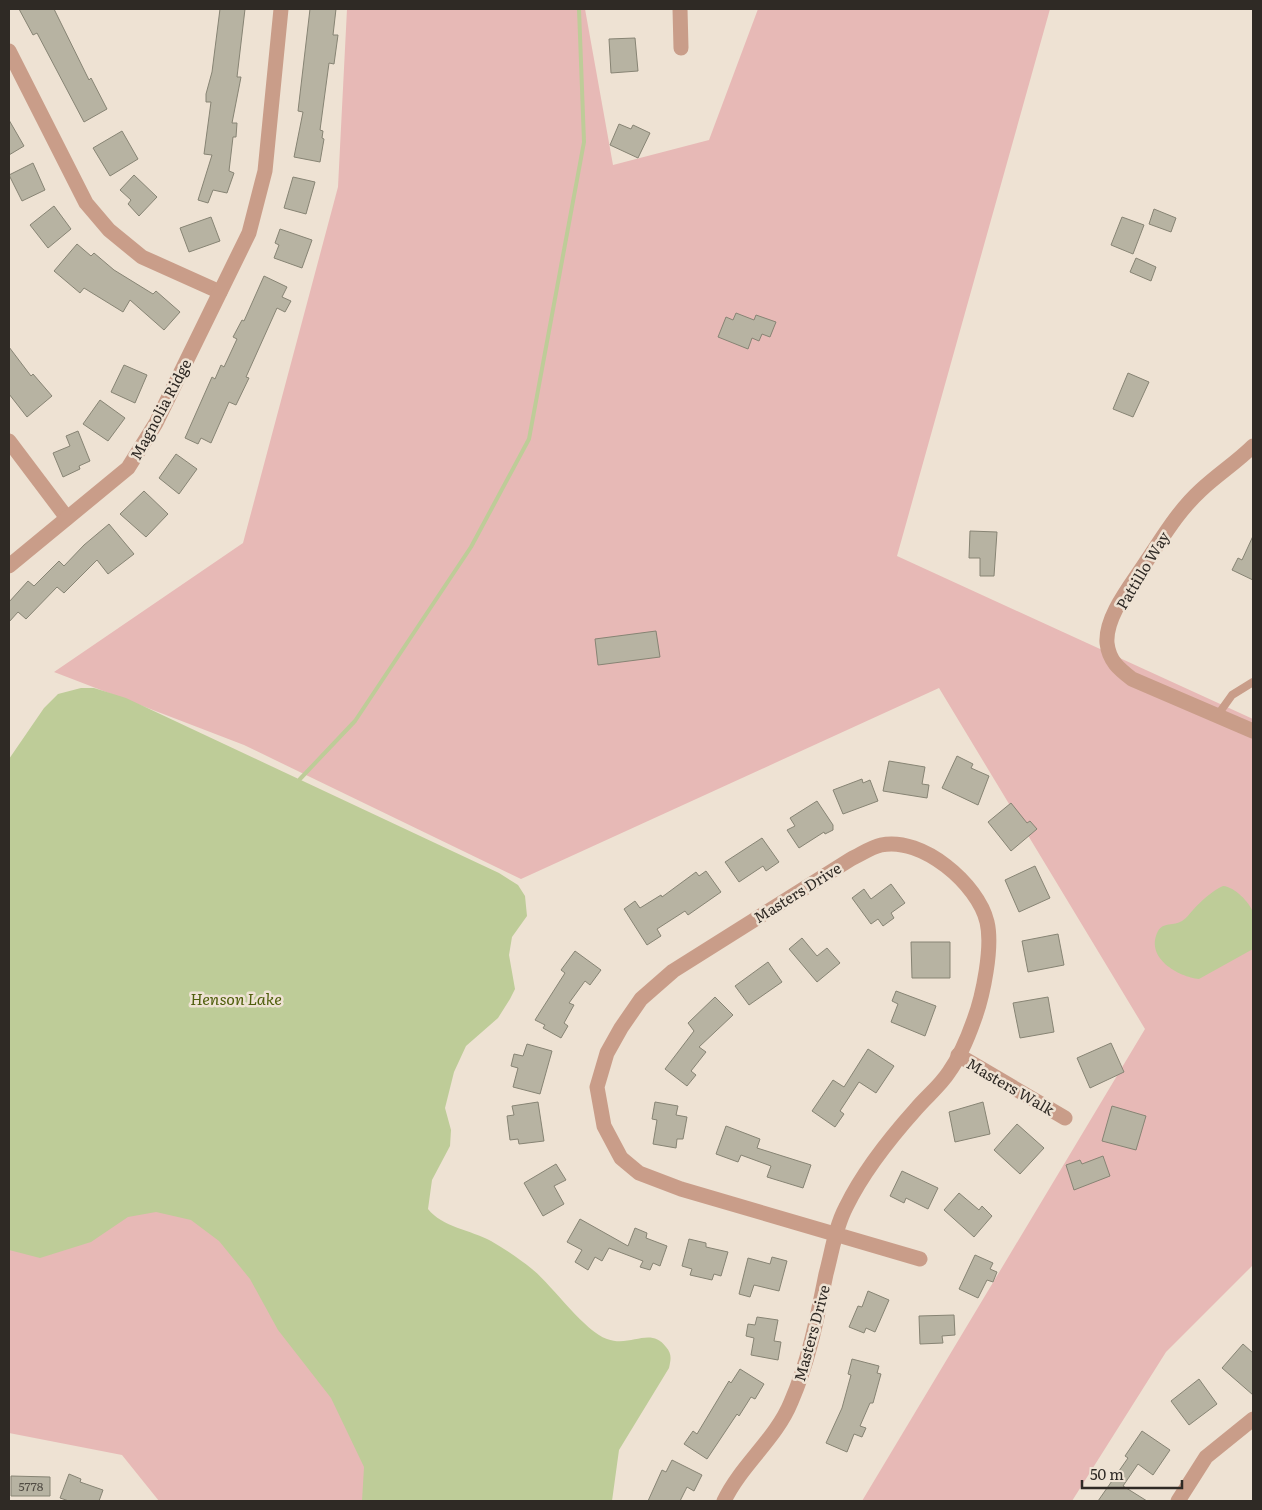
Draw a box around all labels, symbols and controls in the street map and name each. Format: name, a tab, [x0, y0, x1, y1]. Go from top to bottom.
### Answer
street label: Magnolia Ridge	[124, 354, 196, 464]
street label: Pattillo Way	[1110, 526, 1175, 613]
street label: Masters Drive	[749, 856, 845, 928]
water label: Henson Lake	[190, 986, 282, 1010]
street label: Masters Walk	[963, 1051, 1060, 1121]
street label: Masters Drive	[787, 1282, 835, 1384]
scale bar	[1082, 1458, 1182, 1490]
text: 50 m	[1090, 1462, 1124, 1485]
house number: 5778	[19, 1477, 44, 1495]

